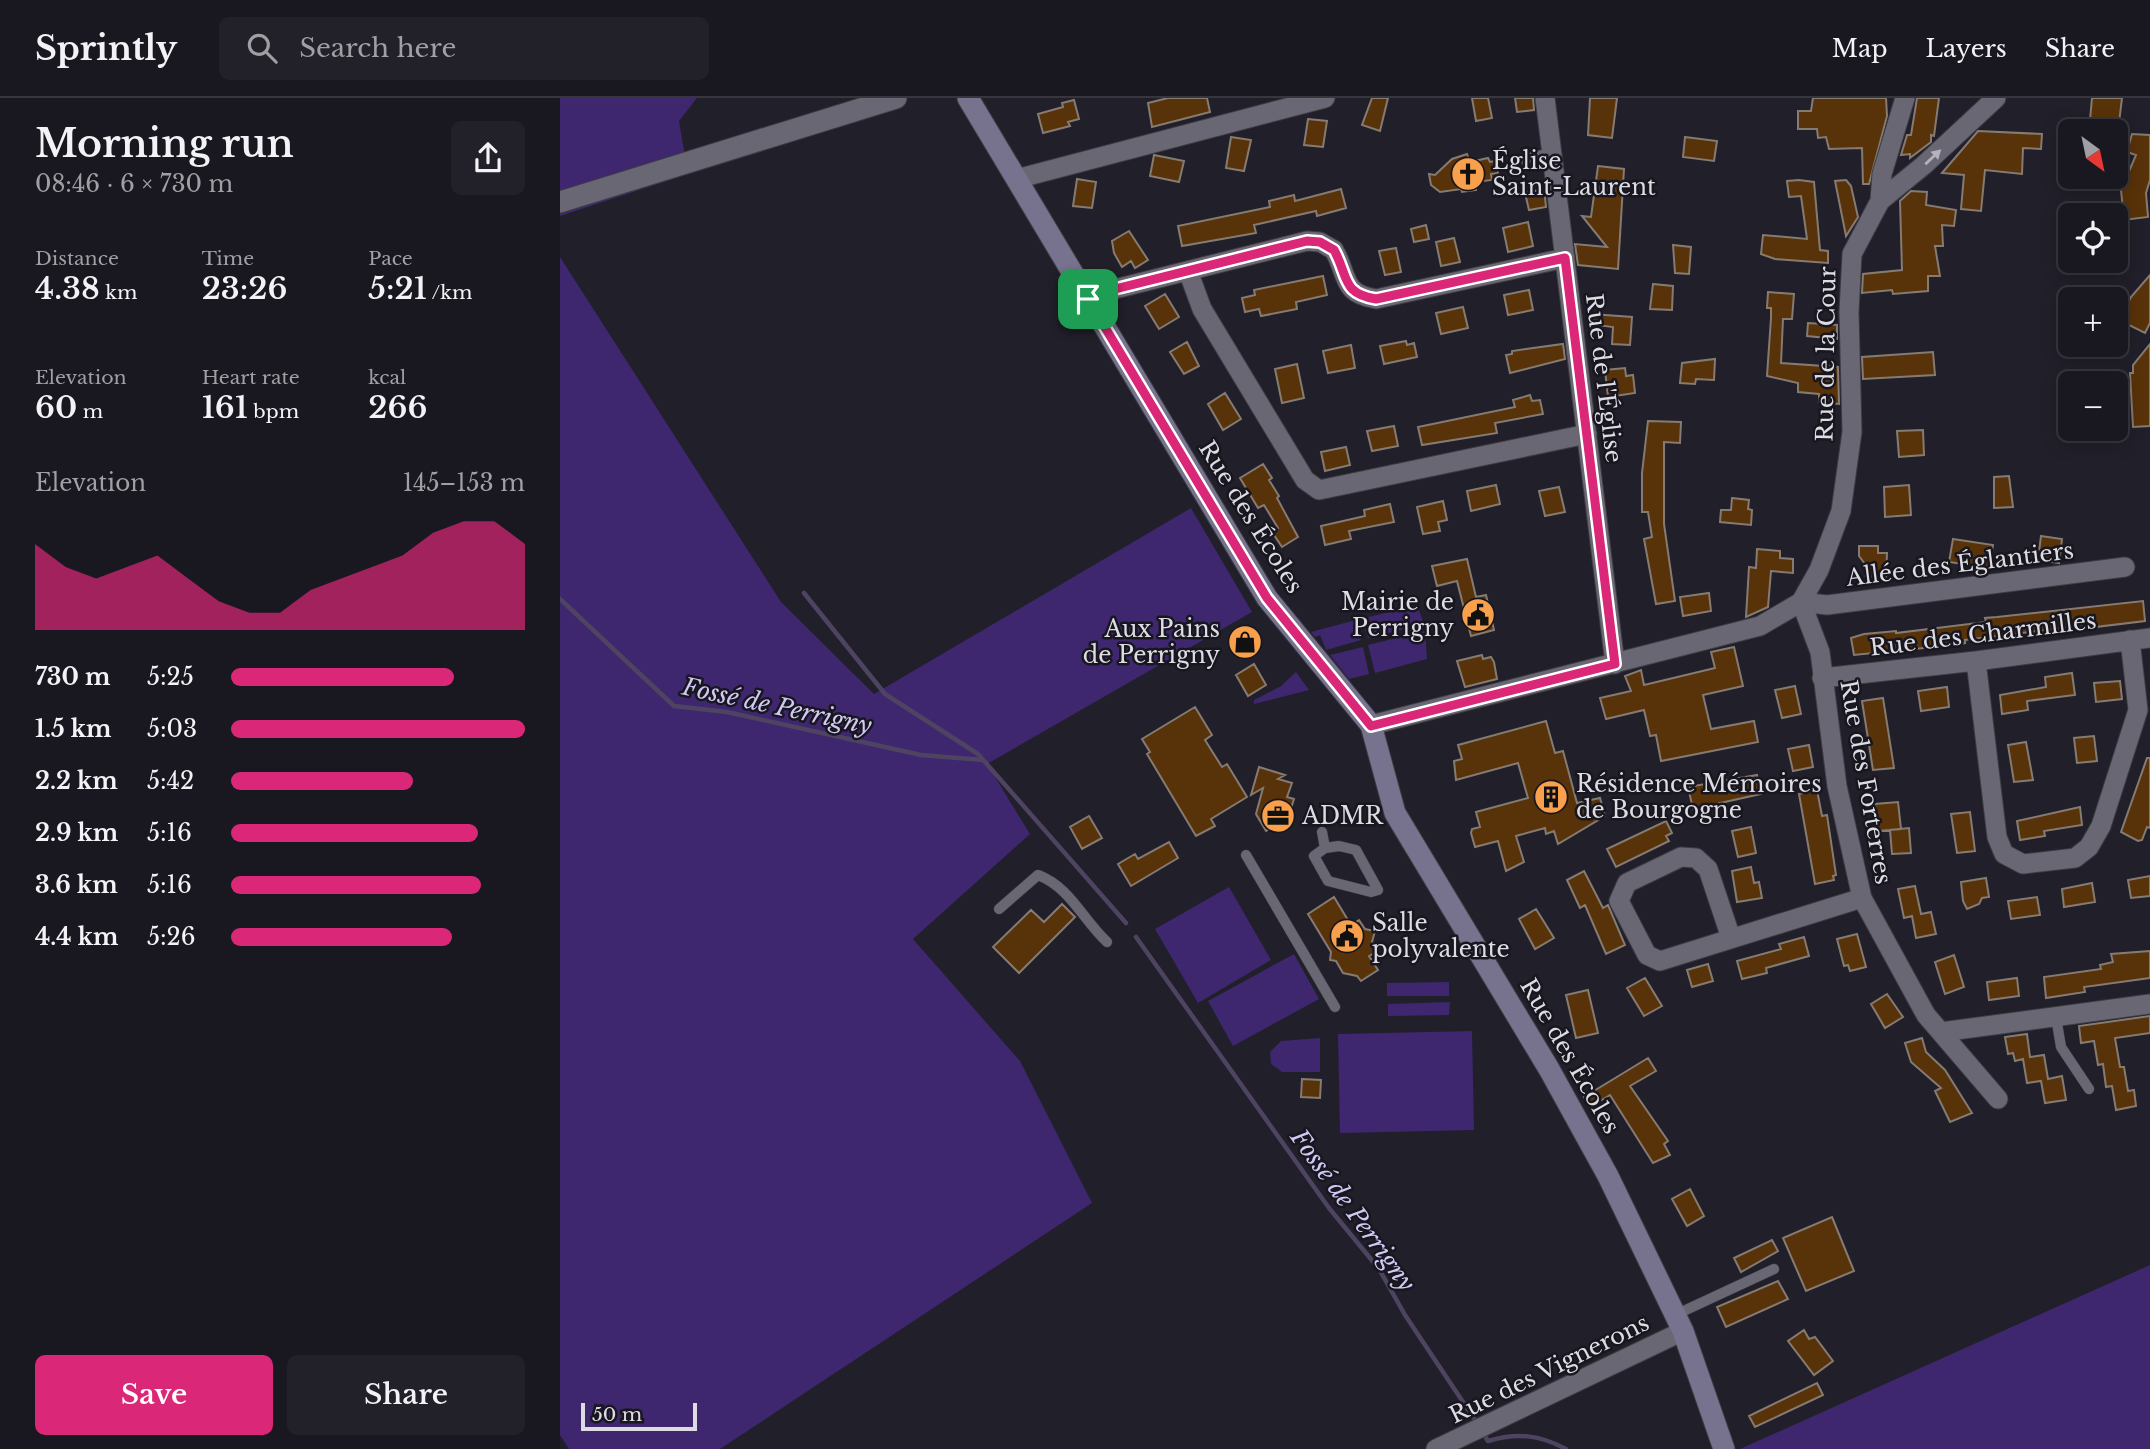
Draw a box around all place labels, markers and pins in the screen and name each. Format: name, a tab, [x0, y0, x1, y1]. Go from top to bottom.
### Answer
place label: Église Saint-Laurent	[1492, 146, 1656, 201]
church icon: Église Saint-Laurent	[1449, 155, 1487, 193]
pin	[1058, 269, 1118, 329]
place label: Mairie de Perrigny	[1341, 588, 1454, 642]
public building icon: Mairie de Perrigny	[1459, 596, 1497, 634]
place label: Aux Pains de Perrigny	[1083, 615, 1220, 669]
shop icon: Aux Pains de Perrigny	[1226, 623, 1264, 661]
place label: Résidence Mémoires de Bourgogne	[1576, 770, 1822, 824]
building icon: Résidence Mémoires de Bourgogne	[1532, 778, 1570, 816]
office icon: ADMR	[1259, 797, 1297, 835]
place label: ADMR	[1301, 802, 1384, 830]
place label: Salle polyvalente	[1372, 909, 1510, 963]
public building icon: Salle polyvalente	[1328, 917, 1366, 955]

